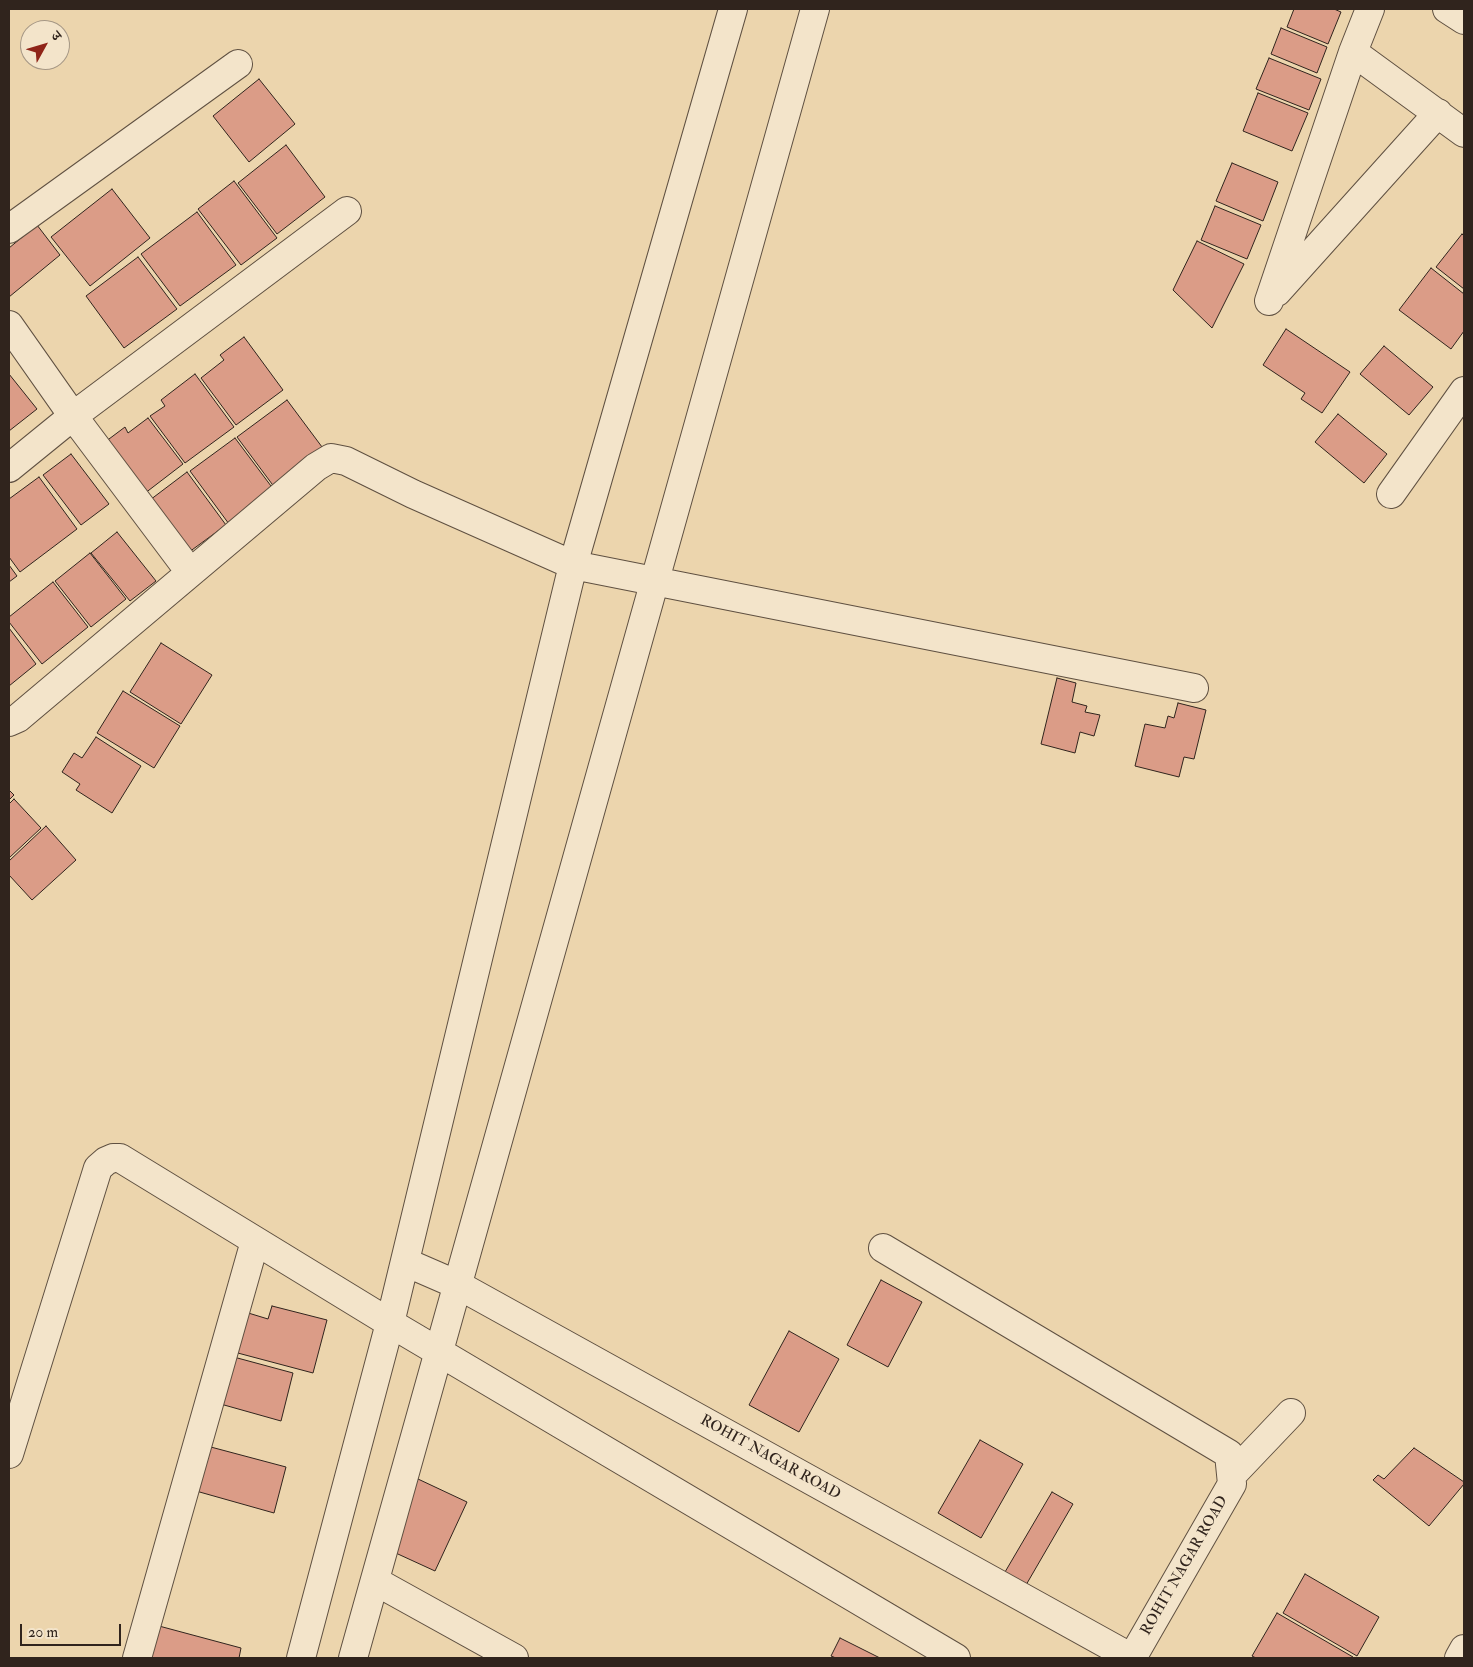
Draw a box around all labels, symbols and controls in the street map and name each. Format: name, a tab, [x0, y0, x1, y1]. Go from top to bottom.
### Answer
north arrow	[20, 20, 70, 70]
text: उ	[47, 28, 65, 44]
street label: ROHIT NAGAR ROAD	[697, 1412, 843, 1504]
street label: ROHIT NAGAR ROAD	[1138, 1493, 1232, 1639]
scale bar	[22, 1614, 124, 1646]
text: 20 m	[28, 1623, 58, 1642]

